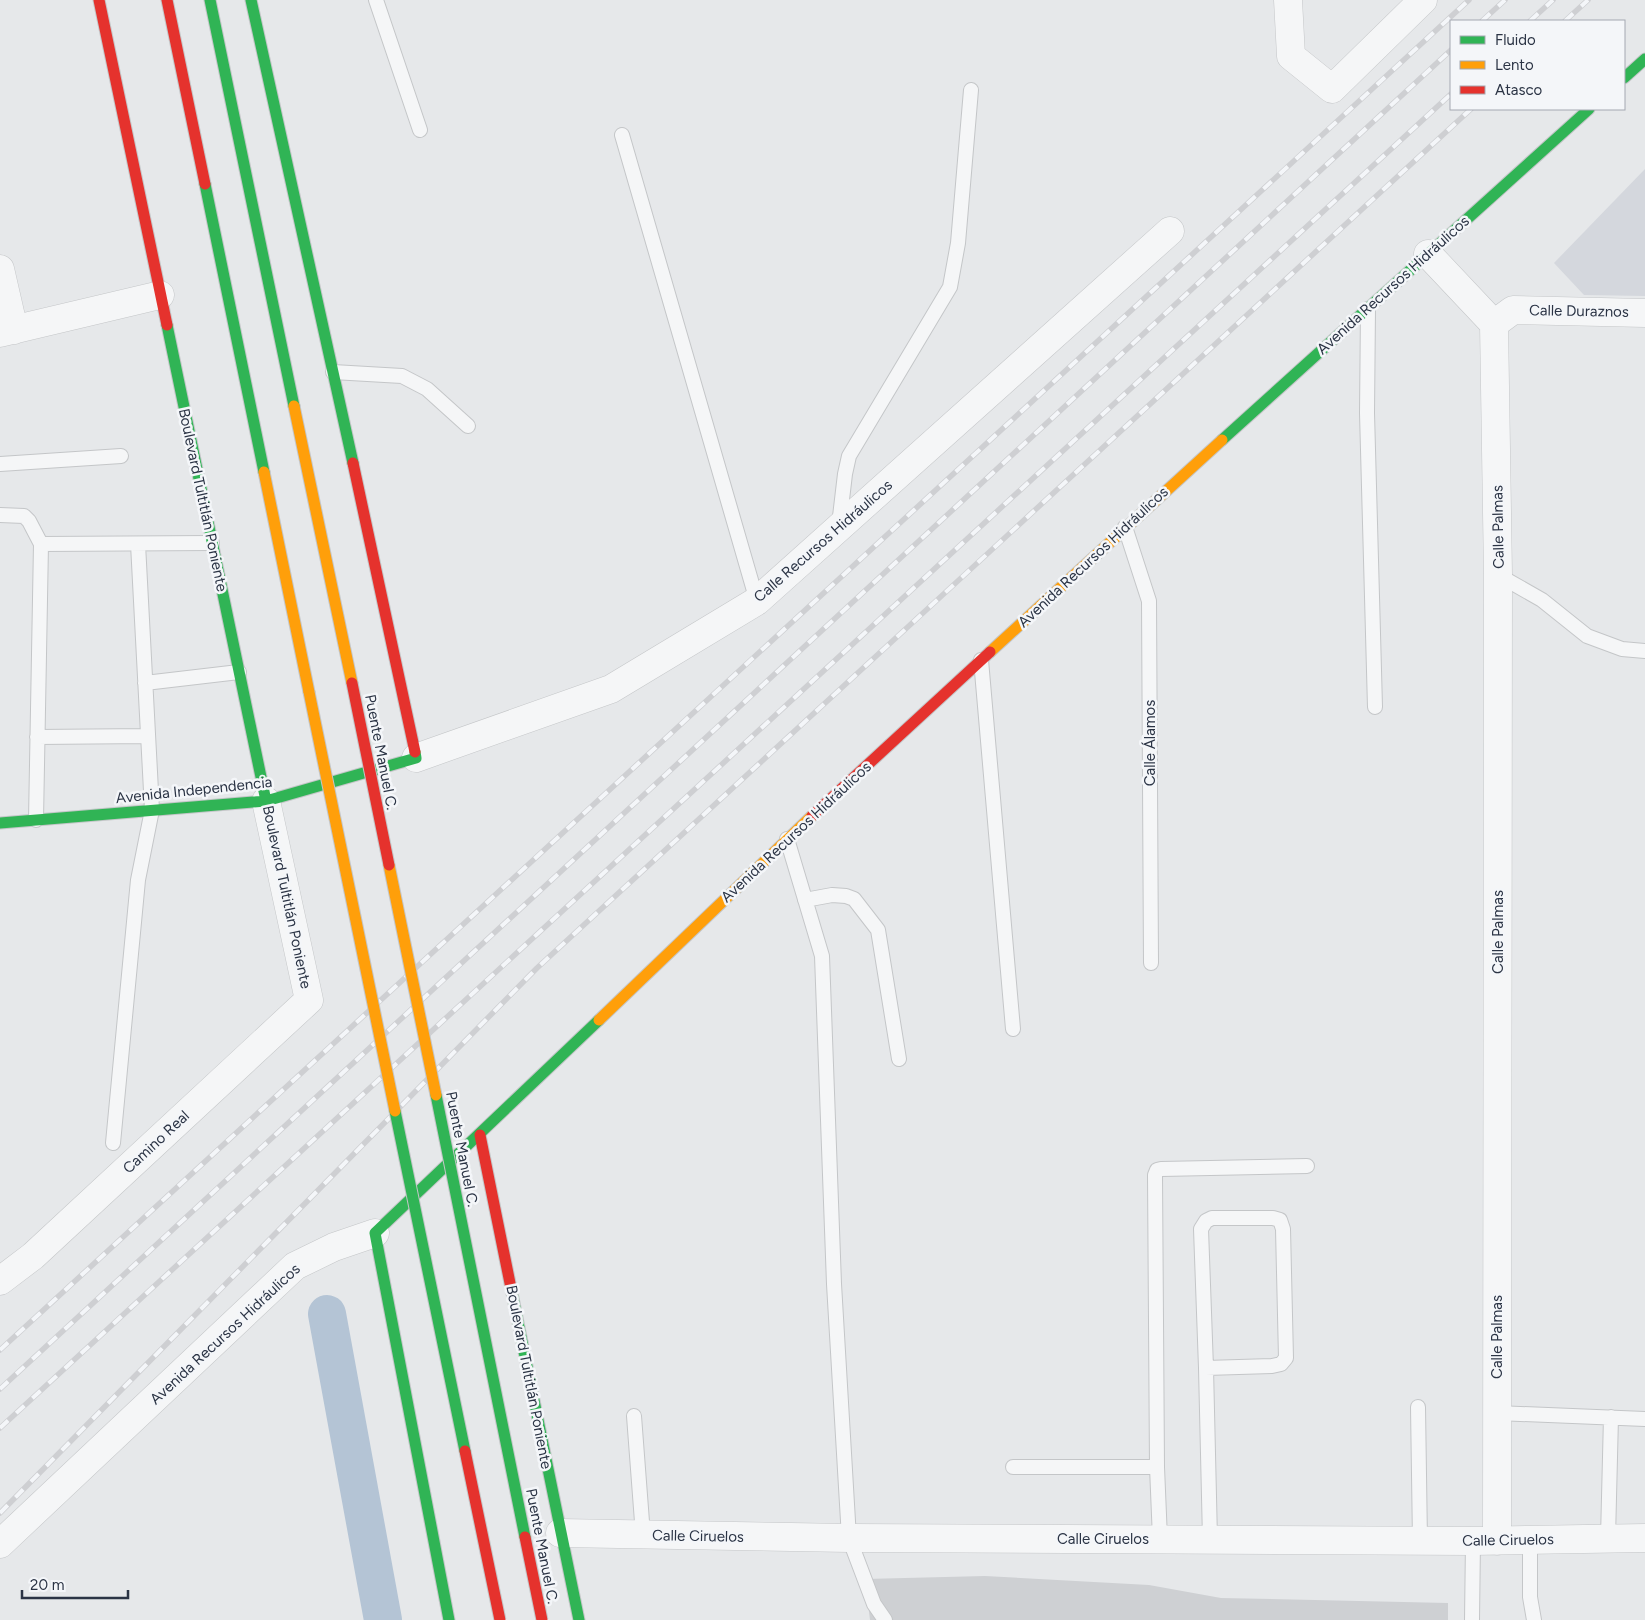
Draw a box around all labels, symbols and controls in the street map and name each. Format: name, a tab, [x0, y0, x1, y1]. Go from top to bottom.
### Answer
legend	[1450, 20, 1625, 110]
text: Fluido	[1495, 31, 1536, 49]
text: Lento	[1495, 56, 1534, 74]
text: Atasco	[1495, 81, 1543, 99]
street label: Avenida Recursos Hidráulicos	[1313, 212, 1473, 358]
street label: Calle Duraznos	[1529, 301, 1629, 321]
street label: Boulevard Tultitlán Poniente	[175, 407, 231, 593]
street label: Calle Recursos Hidráulicos	[750, 476, 896, 606]
street label: Avenida Recursos Hidráulicos	[1014, 483, 1172, 631]
street label: Calle Palmas	[1488, 485, 1508, 569]
street label: Puente Manuel C.	[361, 693, 401, 811]
street label: Calle Álamos	[1141, 700, 1159, 786]
street label: Avenida Recursos Hidráulicos	[717, 758, 875, 906]
street label: Avenida Independencia	[115, 773, 273, 807]
street label: Boulevard Tultitlán Poniente	[259, 804, 315, 990]
street label: Calle Palmas	[1489, 890, 1507, 974]
street label: Puente Manuel C.	[442, 1090, 482, 1208]
street label: Camino Real	[119, 1107, 193, 1177]
street label: Avenida Recursos Hidráulicos	[146, 1260, 304, 1408]
street label: Boulevard Tultitlán Poniente	[502, 1284, 556, 1470]
street label: Calle Palmas	[1488, 1295, 1506, 1379]
street label: Puente Manuel C.	[522, 1487, 562, 1605]
street label: Calle Ciruelos	[652, 1526, 744, 1546]
street label: Calle Ciruelos	[1057, 1530, 1149, 1548]
street label: Calle Ciruelos	[1462, 1530, 1554, 1550]
scale bar	[22, 1568, 129, 1600]
text: 20 m	[30, 1576, 64, 1594]

